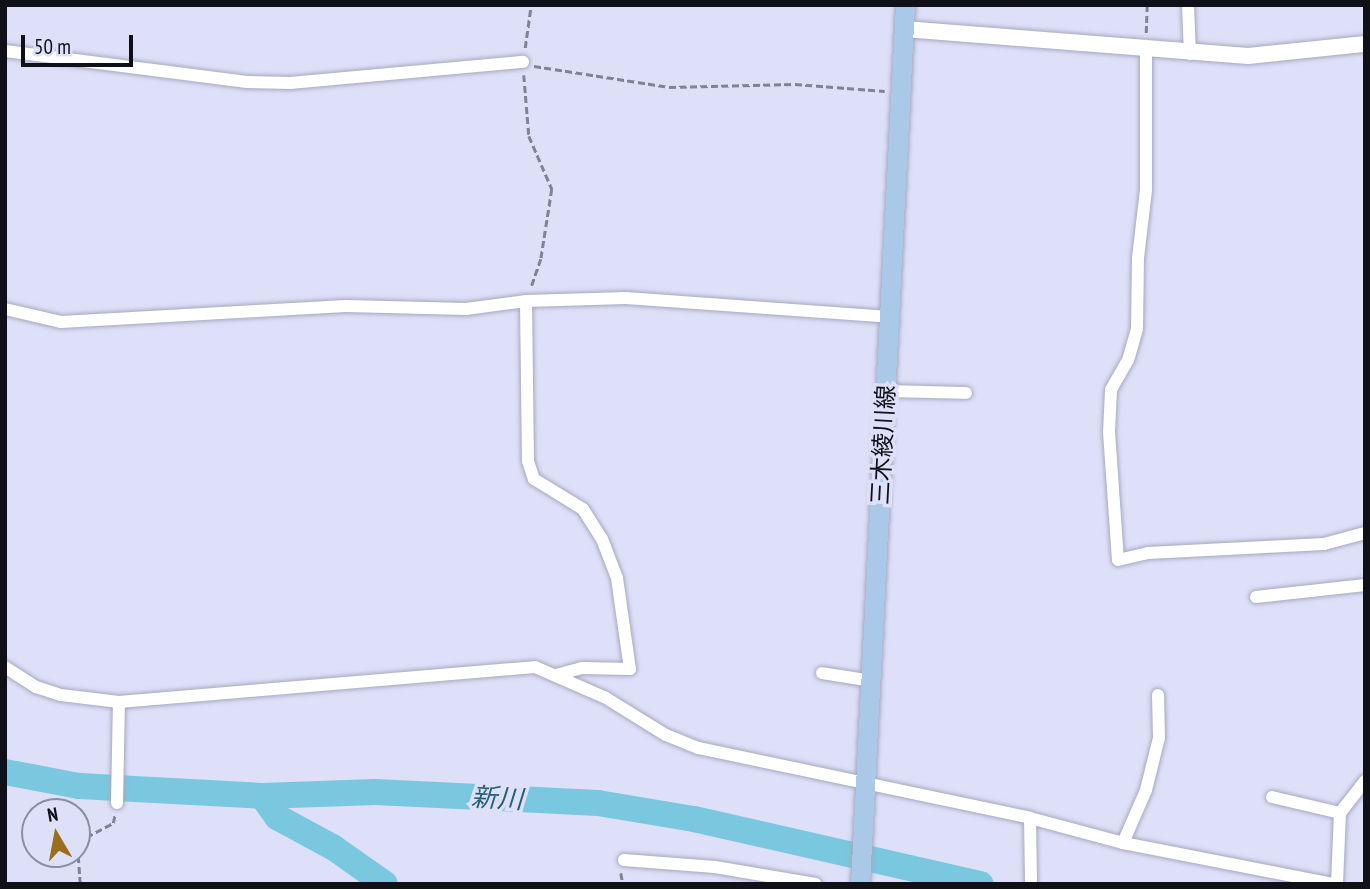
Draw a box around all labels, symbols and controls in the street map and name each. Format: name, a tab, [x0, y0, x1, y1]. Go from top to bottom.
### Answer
scale bar	[24, 21, 136, 65]
text: 50 m	[34, 33, 71, 60]
street label: 三木綾川線	[865, 384, 901, 506]
water label: 新川	[470, 781, 524, 815]
north arrow	[21, 798, 91, 868]
text: N	[46, 802, 60, 827]

